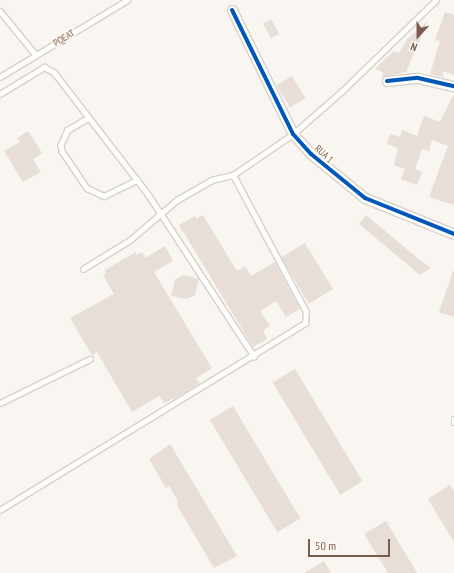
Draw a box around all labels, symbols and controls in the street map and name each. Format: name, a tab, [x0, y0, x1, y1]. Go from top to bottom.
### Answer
north arrow	[398, 16, 438, 56]
street label: PQEAT	[51, 27, 77, 49]
text: N	[408, 40, 419, 55]
street label: RUA 1	[312, 142, 336, 166]
scale bar	[310, 531, 392, 557]
text: 50 m	[315, 538, 336, 553]

